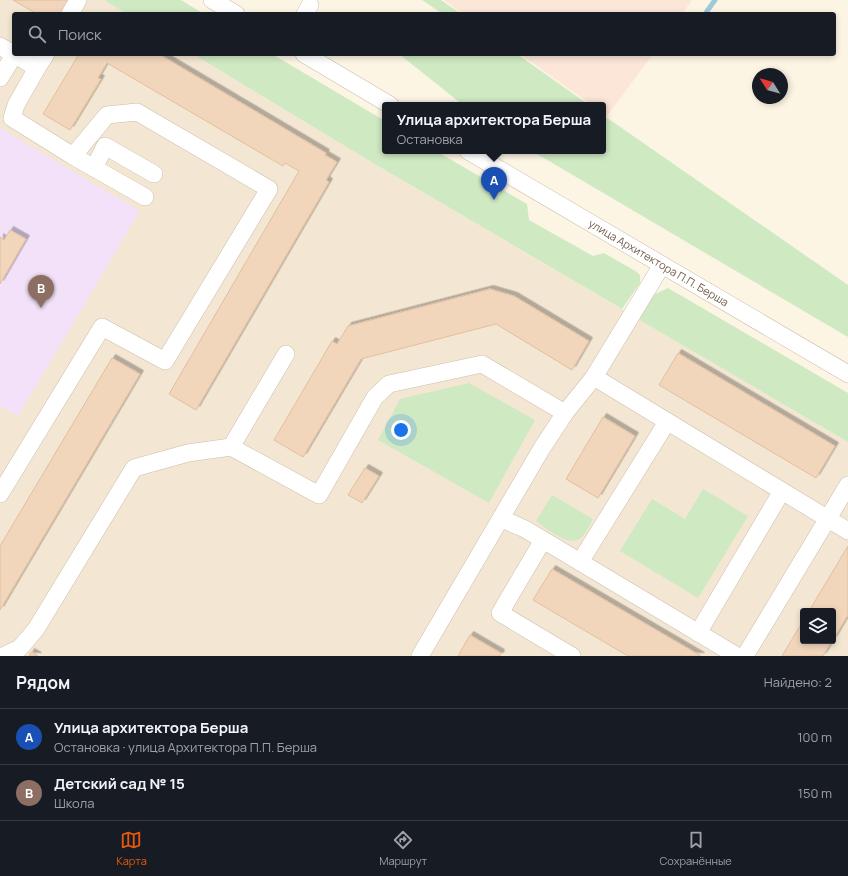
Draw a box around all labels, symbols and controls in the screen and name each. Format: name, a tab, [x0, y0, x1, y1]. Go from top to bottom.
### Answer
search box	[12, 12, 836, 56]
icon: search	[26, 23, 48, 45]
text: Поиск	[58, 24, 102, 45]
north arrow	[752, 68, 788, 104]
popup	[382, 102, 606, 154]
text: Улица архитектора Берша	[397, 109, 591, 130]
text: Остановка	[397, 130, 463, 148]
pin: A	[481, 167, 507, 200]
street label: улица Архитектора П.П. Берша	[586, 215, 732, 309]
pin: B	[28, 275, 54, 308]
your location	[391, 420, 411, 440]
map controls	[800, 608, 836, 644]
button: layers	[800, 608, 836, 644]
text: Рядом	[16, 671, 70, 694]
text: Найдено: 2	[764, 673, 832, 691]
text: Улица архитектора Берша	[54, 717, 248, 738]
text: A	[25, 728, 33, 746]
text: 100 m	[797, 728, 832, 746]
text: Остановка · улица Архитектора П.П. Берша	[54, 738, 317, 756]
text: Детский сад № 15	[54, 773, 185, 794]
text: B	[25, 784, 33, 802]
text: 150 m	[798, 784, 832, 802]
text: Школа	[54, 794, 95, 812]
tab: Карта	[116, 829, 147, 868]
tab: Маршрут	[379, 829, 427, 868]
tab: Сохранённые	[659, 829, 732, 868]

